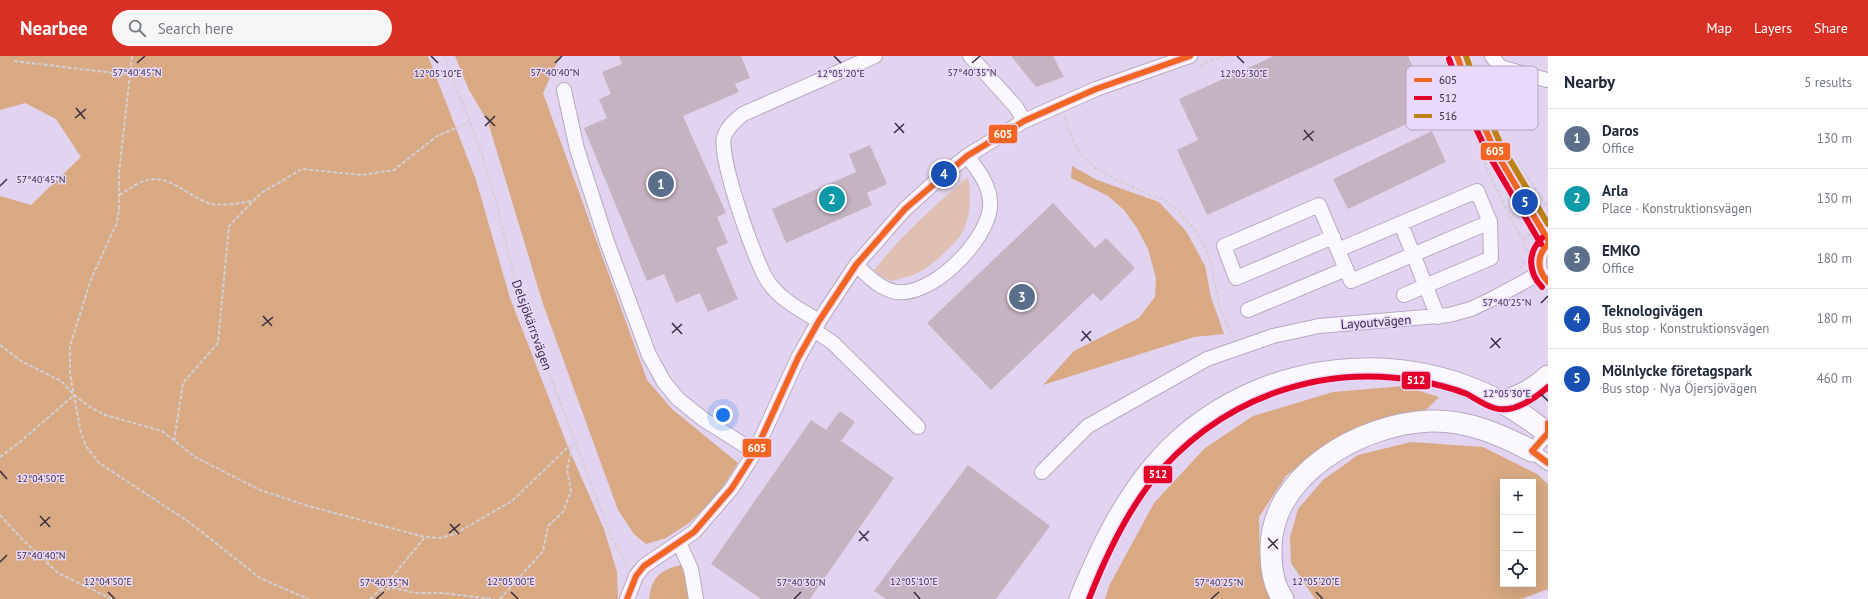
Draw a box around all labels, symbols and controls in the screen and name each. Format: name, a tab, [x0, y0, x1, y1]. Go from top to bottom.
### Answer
search box	[112, 10, 392, 46]
text: Nearbee	[20, 16, 88, 40]
icon: search	[126, 17, 148, 39]
text: Search here	[158, 19, 233, 38]
text: Map	[1706, 19, 1732, 37]
text: Layers	[1754, 19, 1792, 37]
text: Share	[1814, 19, 1848, 37]
text: 57°40'45"N	[112, 66, 162, 79]
text: 57°40'40"N	[530, 66, 580, 79]
text: 57°40'35"N	[947, 66, 997, 79]
legend	[1406, 66, 1538, 130]
text: 12°05'10"E	[414, 67, 462, 80]
text: 12°05'20"E	[817, 67, 865, 80]
text: 12°05'30"E	[1220, 67, 1268, 80]
text: Nearby	[1564, 71, 1615, 93]
text: 605	[1439, 73, 1457, 87]
text: 5 results	[1804, 74, 1852, 91]
text: 512	[1439, 91, 1457, 105]
text: 516	[1439, 109, 1457, 123]
text: Daros	[1602, 121, 1639, 140]
line badge: 605	[988, 124, 1018, 144]
text: 605	[994, 127, 1012, 141]
text: 1	[1573, 130, 1581, 147]
text: 130 m	[1817, 130, 1852, 147]
text: Office	[1602, 140, 1634, 157]
line badge: 605	[1480, 142, 1511, 161]
text: 605	[1486, 144, 1504, 158]
pin: 4	[931, 159, 957, 189]
pin: 1	[648, 169, 674, 199]
text: 57°40'45"N	[16, 173, 66, 186]
text: Arla	[1602, 181, 1628, 200]
pin: 2	[819, 184, 845, 214]
pin: 5	[1512, 187, 1538, 217]
text: 2	[1573, 190, 1581, 207]
text: 130 m	[1817, 190, 1852, 207]
text: Place · Konstruktionsvägen	[1602, 200, 1752, 217]
text: EMKO	[1602, 241, 1640, 260]
text: 3	[1573, 250, 1581, 267]
text: 180 m	[1817, 250, 1852, 267]
text: Office	[1602, 260, 1634, 277]
street label: Delsjökärrsvägen	[508, 277, 556, 373]
pin: 3	[1009, 282, 1035, 312]
text: 57°40'25"N	[1482, 296, 1532, 309]
text: Teknologivägen	[1602, 301, 1703, 320]
text: 4	[1573, 310, 1581, 327]
text: 180 m	[1817, 310, 1852, 327]
street label: Layoutvägen	[1340, 311, 1412, 333]
text: Bus stop · Konstruktionsvägen	[1602, 320, 1769, 337]
text: Mölnlycke företagspark	[1602, 361, 1752, 380]
text: 5	[1573, 370, 1581, 387]
text: 460 m	[1817, 370, 1852, 387]
line badge: 512	[1401, 371, 1431, 390]
text: 512	[1407, 373, 1425, 387]
text: Bus stop · Nya Öjersjövägen	[1602, 380, 1757, 397]
text: 12°05'30"E	[1483, 387, 1531, 400]
your location	[713, 405, 733, 425]
line badge: 605	[742, 438, 772, 458]
text: 605	[748, 441, 766, 455]
line badge: 512	[1143, 465, 1173, 484]
text: 512	[1149, 467, 1167, 481]
text: 12°04'50"E	[17, 472, 65, 485]
map controls	[1500, 479, 1536, 587]
button: +	[1500, 479, 1536, 515]
button: −	[1500, 515, 1536, 551]
text: 57°40'40"N	[16, 549, 66, 562]
button: locate	[1500, 551, 1536, 587]
text: 12°04'50"E	[84, 575, 132, 588]
text: 12°05'00"E	[487, 575, 535, 588]
text: 12°05'10"E	[890, 575, 938, 588]
text: 12°05'20"E	[1292, 575, 1340, 588]
text: 57°40'35"N	[359, 576, 409, 589]
text: 57°40'30"N	[776, 576, 826, 589]
text: 57°40'25"N	[1194, 576, 1244, 589]

